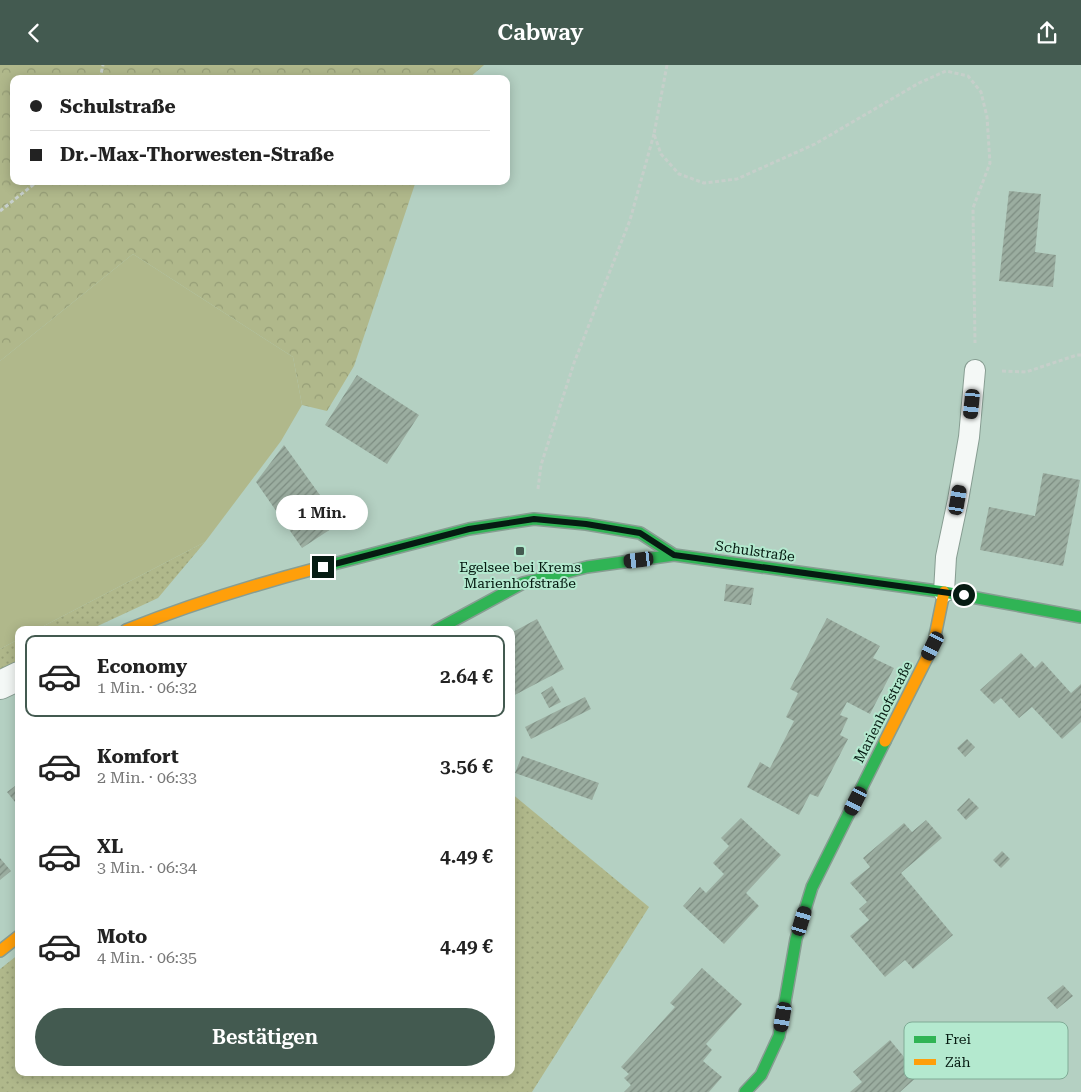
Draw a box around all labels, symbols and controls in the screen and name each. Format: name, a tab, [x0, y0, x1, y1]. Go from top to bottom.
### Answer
icon: back	[20, 19, 48, 47]
icon: share	[1033, 19, 1061, 47]
text: Cabway	[498, 20, 583, 45]
text: Schulstraße	[60, 95, 176, 118]
text: Dr.-Max-Thorwesten-Straße	[60, 143, 334, 166]
car	[962, 388, 981, 420]
car	[948, 484, 967, 516]
callout: 1 Min.	[277, 495, 369, 529]
text: 1 Min.	[298, 503, 346, 522]
street label: Schulstraße	[714, 537, 796, 565]
marker: Egelsee bei Krems Marienhofstraße	[514, 545, 526, 557]
car	[623, 551, 654, 569]
route end	[312, 556, 334, 578]
place label: Egelsee bei Krems Marienhofstraße	[459, 559, 581, 591]
route start	[953, 584, 975, 606]
car	[919, 629, 946, 663]
icon: car	[37, 654, 82, 699]
text: Economy	[97, 655, 187, 678]
street label: Marienhofstraße	[850, 658, 916, 765]
text: 2.64 €	[440, 665, 493, 688]
text: 1 Min. · 06:32	[97, 678, 197, 697]
icon: car	[37, 744, 82, 789]
text: Komfort	[97, 745, 179, 768]
text: 3.56 €	[440, 755, 493, 778]
text: 2 Min. · 06:33	[97, 768, 197, 787]
car	[842, 784, 869, 818]
icon: car	[37, 834, 82, 879]
text: XL	[97, 835, 123, 858]
text: 4.49 €	[440, 845, 493, 868]
text: 3 Min. · 06:34	[97, 858, 197, 877]
car	[790, 904, 813, 938]
icon: car	[37, 924, 82, 969]
text: Moto	[97, 925, 147, 948]
text: 4.49 €	[440, 935, 493, 958]
text: 4 Min. · 06:35	[97, 948, 197, 967]
car	[773, 1001, 792, 1033]
button: Bestätigen	[35, 1008, 495, 1066]
legend	[904, 1022, 1068, 1079]
text: Frei	[945, 1031, 972, 1047]
text: Zäh	[945, 1054, 970, 1070]

